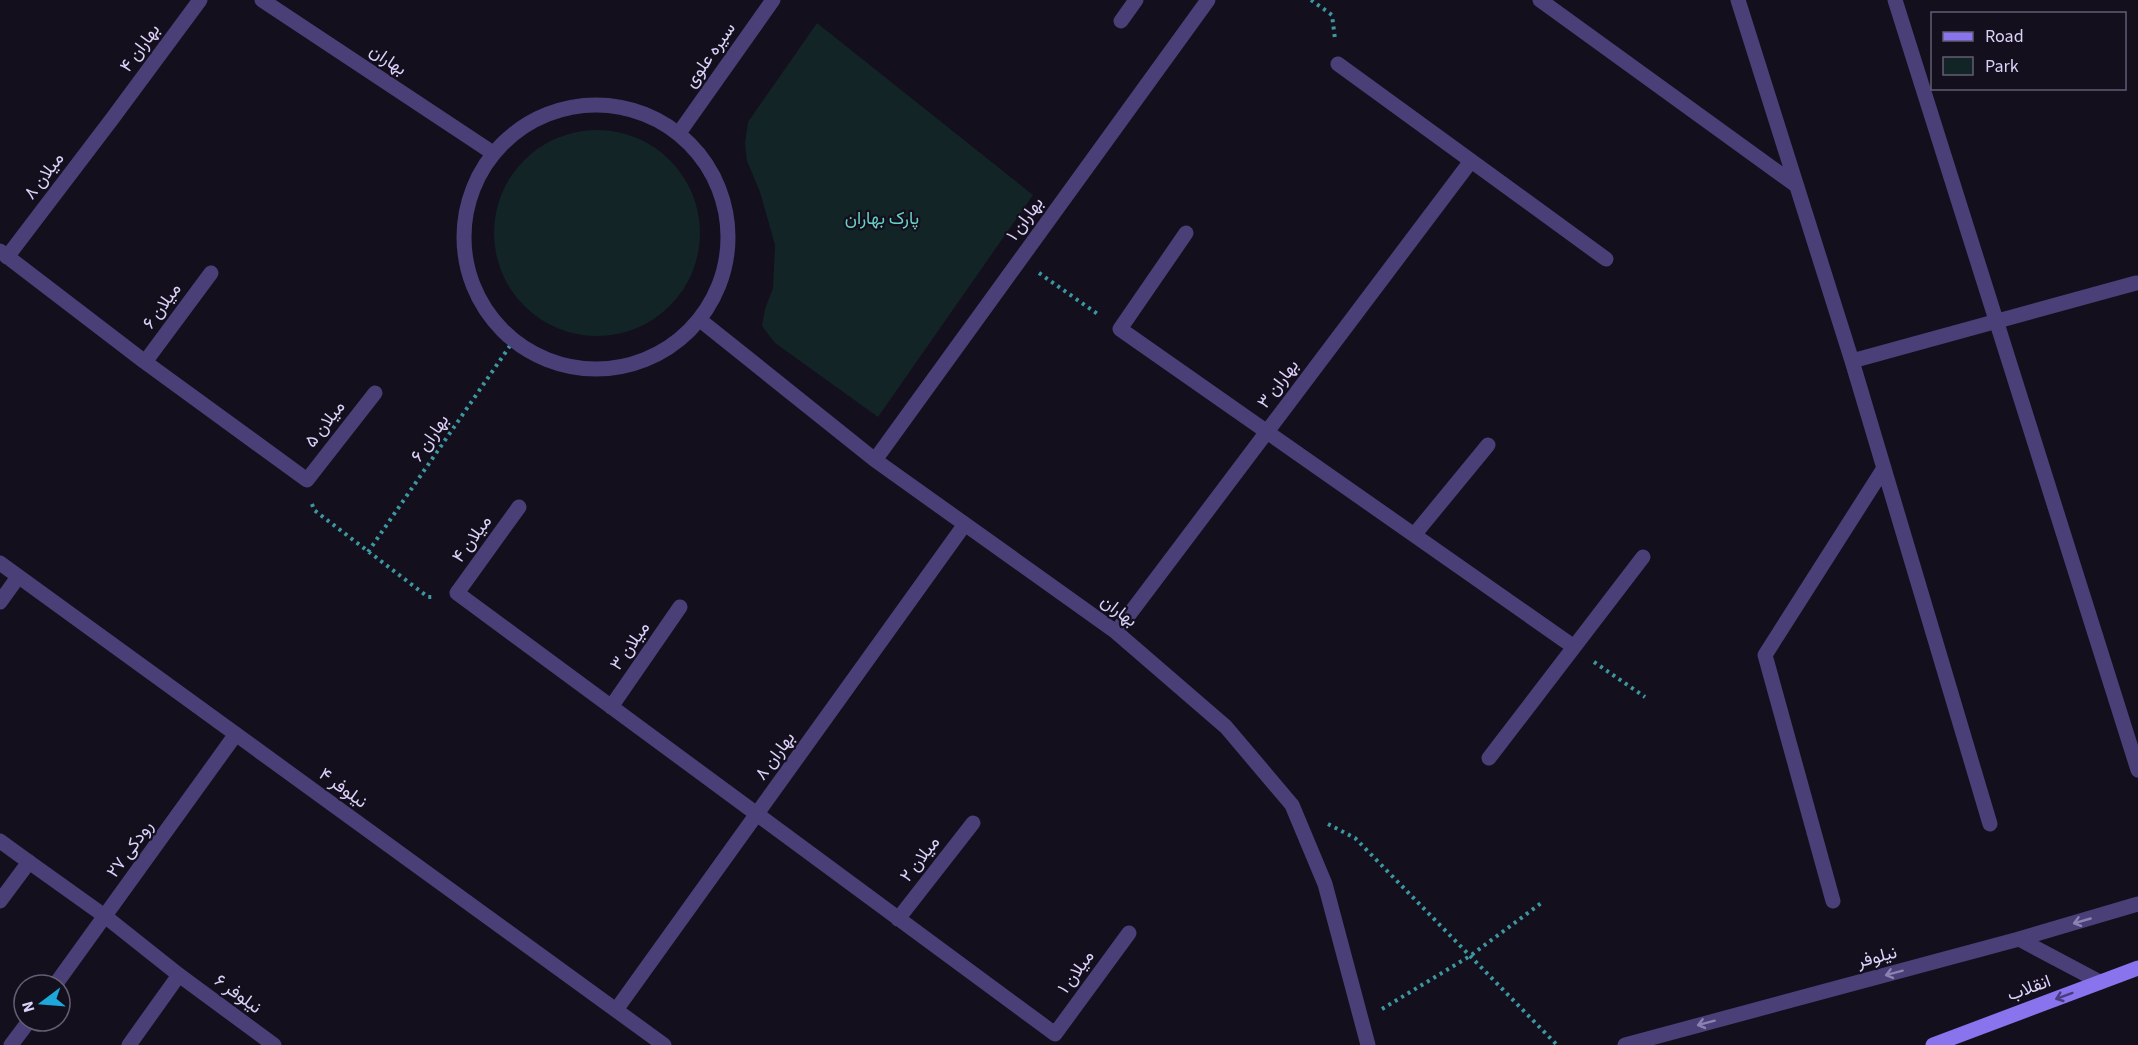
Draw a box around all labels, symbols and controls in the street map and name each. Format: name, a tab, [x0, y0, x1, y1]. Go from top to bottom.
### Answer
legend	[1931, 12, 2126, 90]
street label: سیره علوی	[678, 17, 742, 93]
street label: بهاران ۴	[114, 19, 166, 77]
text: Road	[1985, 24, 2024, 49]
street label: بهاران	[364, 38, 412, 82]
text: Park	[1985, 54, 2019, 79]
street label: میلان ۸	[18, 147, 70, 205]
street label: بهاران ۱	[1000, 192, 1050, 246]
park label: پارک بهاران	[845, 206, 919, 231]
street label: میلان ۶	[137, 278, 187, 334]
street label: بهاران ۳	[1251, 354, 1305, 414]
street label: میلان ۵	[299, 395, 351, 453]
street label: بهاران ۶	[405, 409, 455, 467]
street label: میلان ۴	[446, 510, 498, 568]
street label: بهاران	[1095, 589, 1143, 633]
street label: میلان ۳	[604, 616, 656, 676]
street label: بهاران ۸	[749, 727, 801, 785]
street label: نیلوفر ۴	[314, 762, 372, 814]
street label: رودکی ۲۷	[101, 815, 159, 883]
street label: میلان ۲	[894, 831, 946, 887]
one-way arrow	[2073, 916, 2092, 927]
street label: نیلوفر	[1853, 940, 1900, 975]
street label: میلان ۱	[1052, 945, 1100, 999]
one-way arrow	[1885, 967, 1904, 979]
street label: نیلوفر ۶	[209, 968, 267, 1020]
street label: انقلاب	[2004, 969, 2054, 1007]
north arrow	[12, 973, 72, 1033]
one-way arrow	[2055, 991, 2073, 1002]
text: N	[17, 999, 41, 1015]
one-way arrow	[1696, 1018, 1715, 1030]

